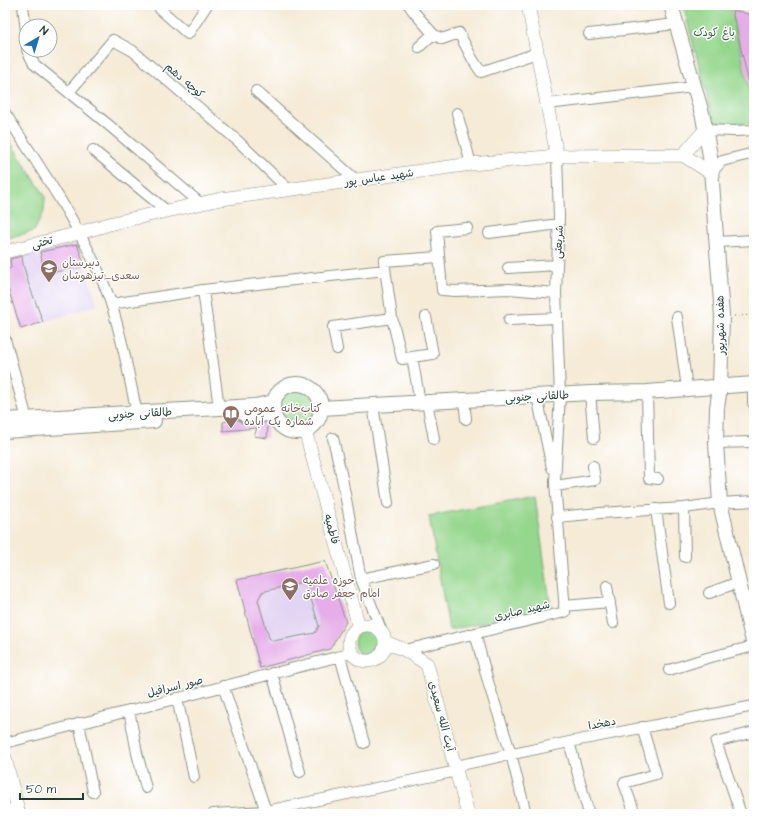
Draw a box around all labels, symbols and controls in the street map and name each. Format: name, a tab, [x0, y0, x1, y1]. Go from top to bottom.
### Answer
north arrow	[18, 18, 58, 58]
text: N	[37, 22, 51, 39]
park label: باغ کودک	[693, 25, 735, 41]
street label: کوچه دهم	[161, 59, 208, 103]
street label: شهید عباس پور	[343, 165, 415, 190]
street label: شریعتی	[550, 225, 567, 259]
street label: تختی	[30, 232, 55, 252]
place label: دبیرستان سعدی_تیزهوشان	[62, 255, 140, 283]
school or university icon: دبیرستان سعدی_تیزهوشان	[39, 258, 59, 283]
street label: هفده شهریور	[712, 295, 729, 356]
street label: طالقانی جنوبی	[505, 387, 569, 406]
place label: کتاب‌خانه عمومی شماره یک آباده	[244, 401, 322, 429]
street label: طالقانی جنوبی	[108, 404, 172, 423]
library icon: کتاب‌خانه عمومی شماره یک آباده	[221, 404, 241, 429]
street label: فاطمیه	[320, 512, 343, 546]
place label: حوزه علمیه امام جعفر صادق	[303, 573, 380, 602]
school or university icon: حوزه علمیه امام جعفر صادق	[280, 576, 300, 601]
street label: شهید صابری	[493, 597, 551, 624]
street label: صور اسرافیل	[146, 672, 205, 701]
street label: آیت الله سعیدی	[425, 679, 458, 754]
street label: دهخدا	[587, 713, 617, 734]
scale bar	[20, 775, 83, 801]
text: 50 m	[26, 781, 57, 798]

